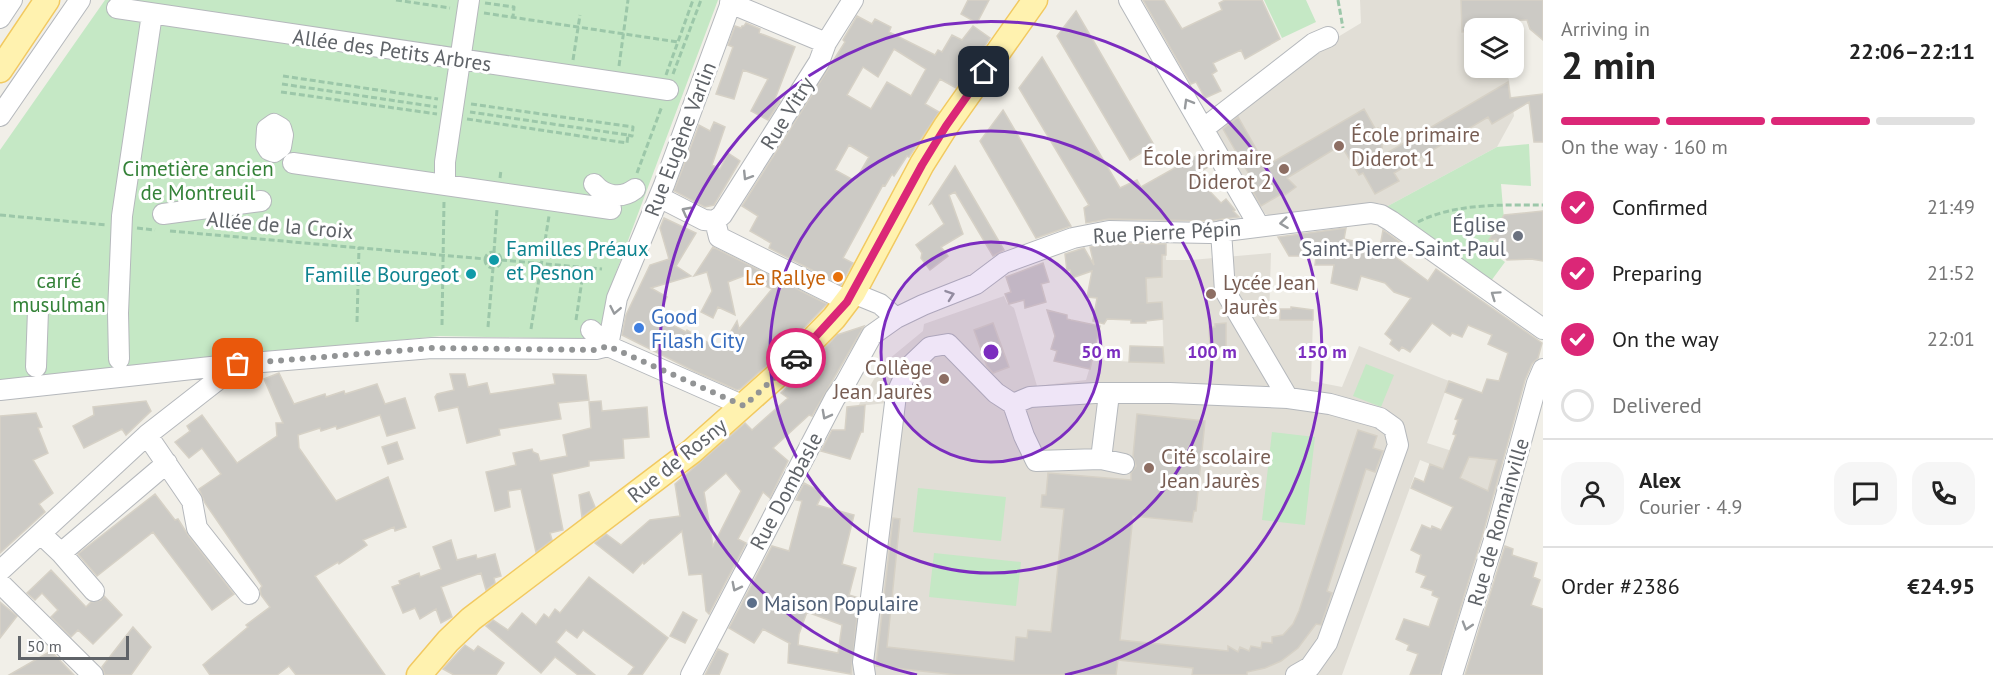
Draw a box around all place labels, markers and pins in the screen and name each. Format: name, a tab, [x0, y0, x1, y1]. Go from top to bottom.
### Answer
pin	[958, 46, 1009, 97]
place label: École primaire Diderot 1	[1351, 121, 1480, 172]
marker: École primaire Diderot 1	[1332, 139, 1346, 153]
place label: École primaire Diderot 2	[1143, 144, 1272, 195]
marker: École primaire Diderot 2	[1277, 162, 1291, 176]
place label: Église Saint-Pierre-Saint-Paul	[1301, 211, 1506, 262]
marker: Église Saint-Pierre-Saint-Paul	[1511, 229, 1525, 243]
place label: Familles Préaux et Pesnon	[506, 235, 649, 286]
marker: Familles Préaux et Pesnon	[487, 253, 501, 267]
place label: Famille Bourgeot	[304, 261, 459, 288]
place label: Le Rallye	[745, 264, 826, 291]
marker: Famille Bourgeot	[464, 267, 478, 281]
place label: Lycée Jean Jaurès	[1222, 269, 1316, 320]
marker: Le Rallye	[831, 270, 845, 284]
marker: Lycée Jean Jaurès	[1204, 287, 1218, 301]
place label: Good Filash City	[651, 303, 745, 354]
marker: Good Filash City	[632, 321, 646, 335]
pin	[212, 338, 263, 389]
centre of rings	[981, 342, 1001, 362]
place label: Collège Jean Jaurès	[832, 354, 932, 405]
marker: Collège Jean Jaurès	[937, 372, 951, 386]
place label: Cité scolaire Jean Jaurès	[1160, 443, 1271, 494]
marker: Cité scolaire Jean Jaurès	[1142, 461, 1156, 475]
place label: Maison Populaire	[764, 590, 919, 617]
marker: Maison Populaire	[745, 596, 759, 610]

